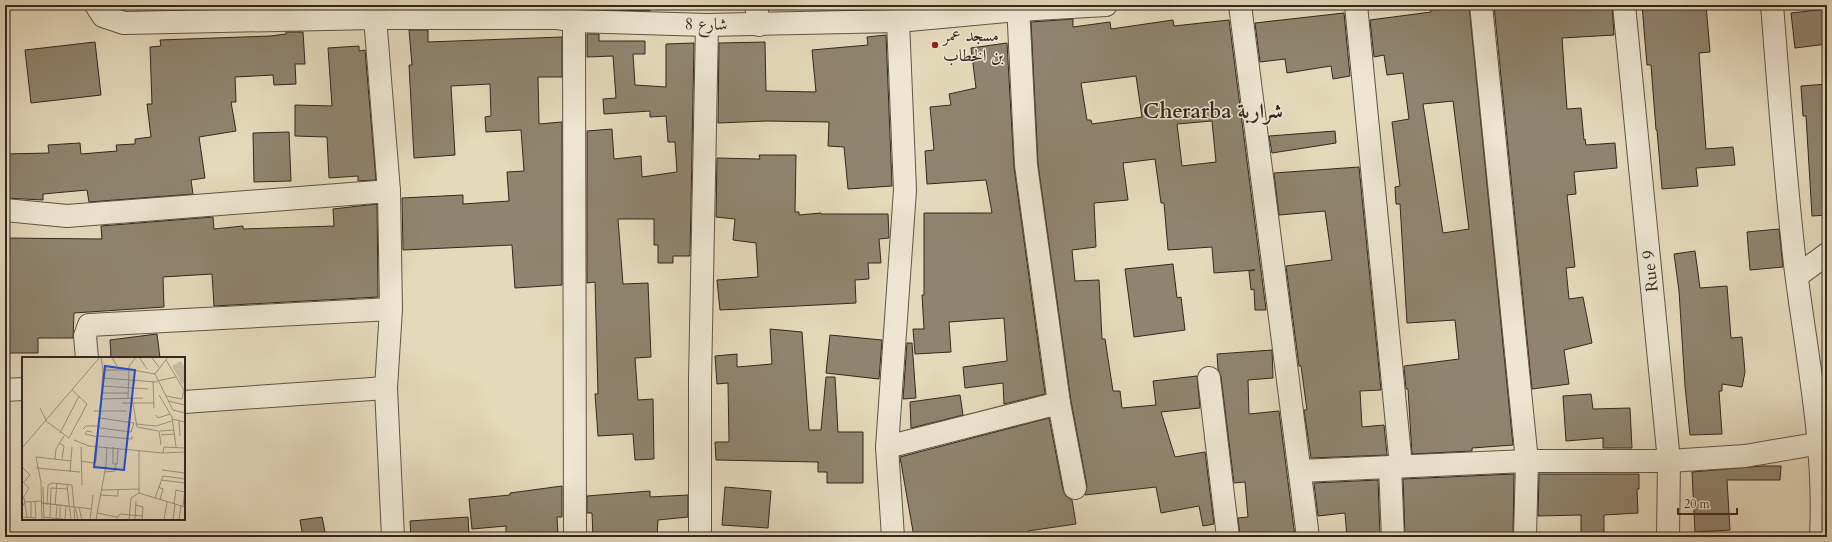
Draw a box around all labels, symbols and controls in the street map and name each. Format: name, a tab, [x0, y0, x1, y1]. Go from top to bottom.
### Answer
street label: شارع 8	[684, 12, 728, 38]
place label: مسجد عمر بن الخطاب	[941, 24, 1004, 67]
marker: مسجد عمر بن الخطاب	[930, 40, 940, 50]
district label: Cherarba شراربة	[1143, 97, 1283, 126]
street label: Rue 9	[1636, 249, 1664, 293]
inset map	[22, 357, 185, 520]
scale bar	[1678, 490, 1737, 516]
text: 20 m	[1684, 496, 1711, 512]

